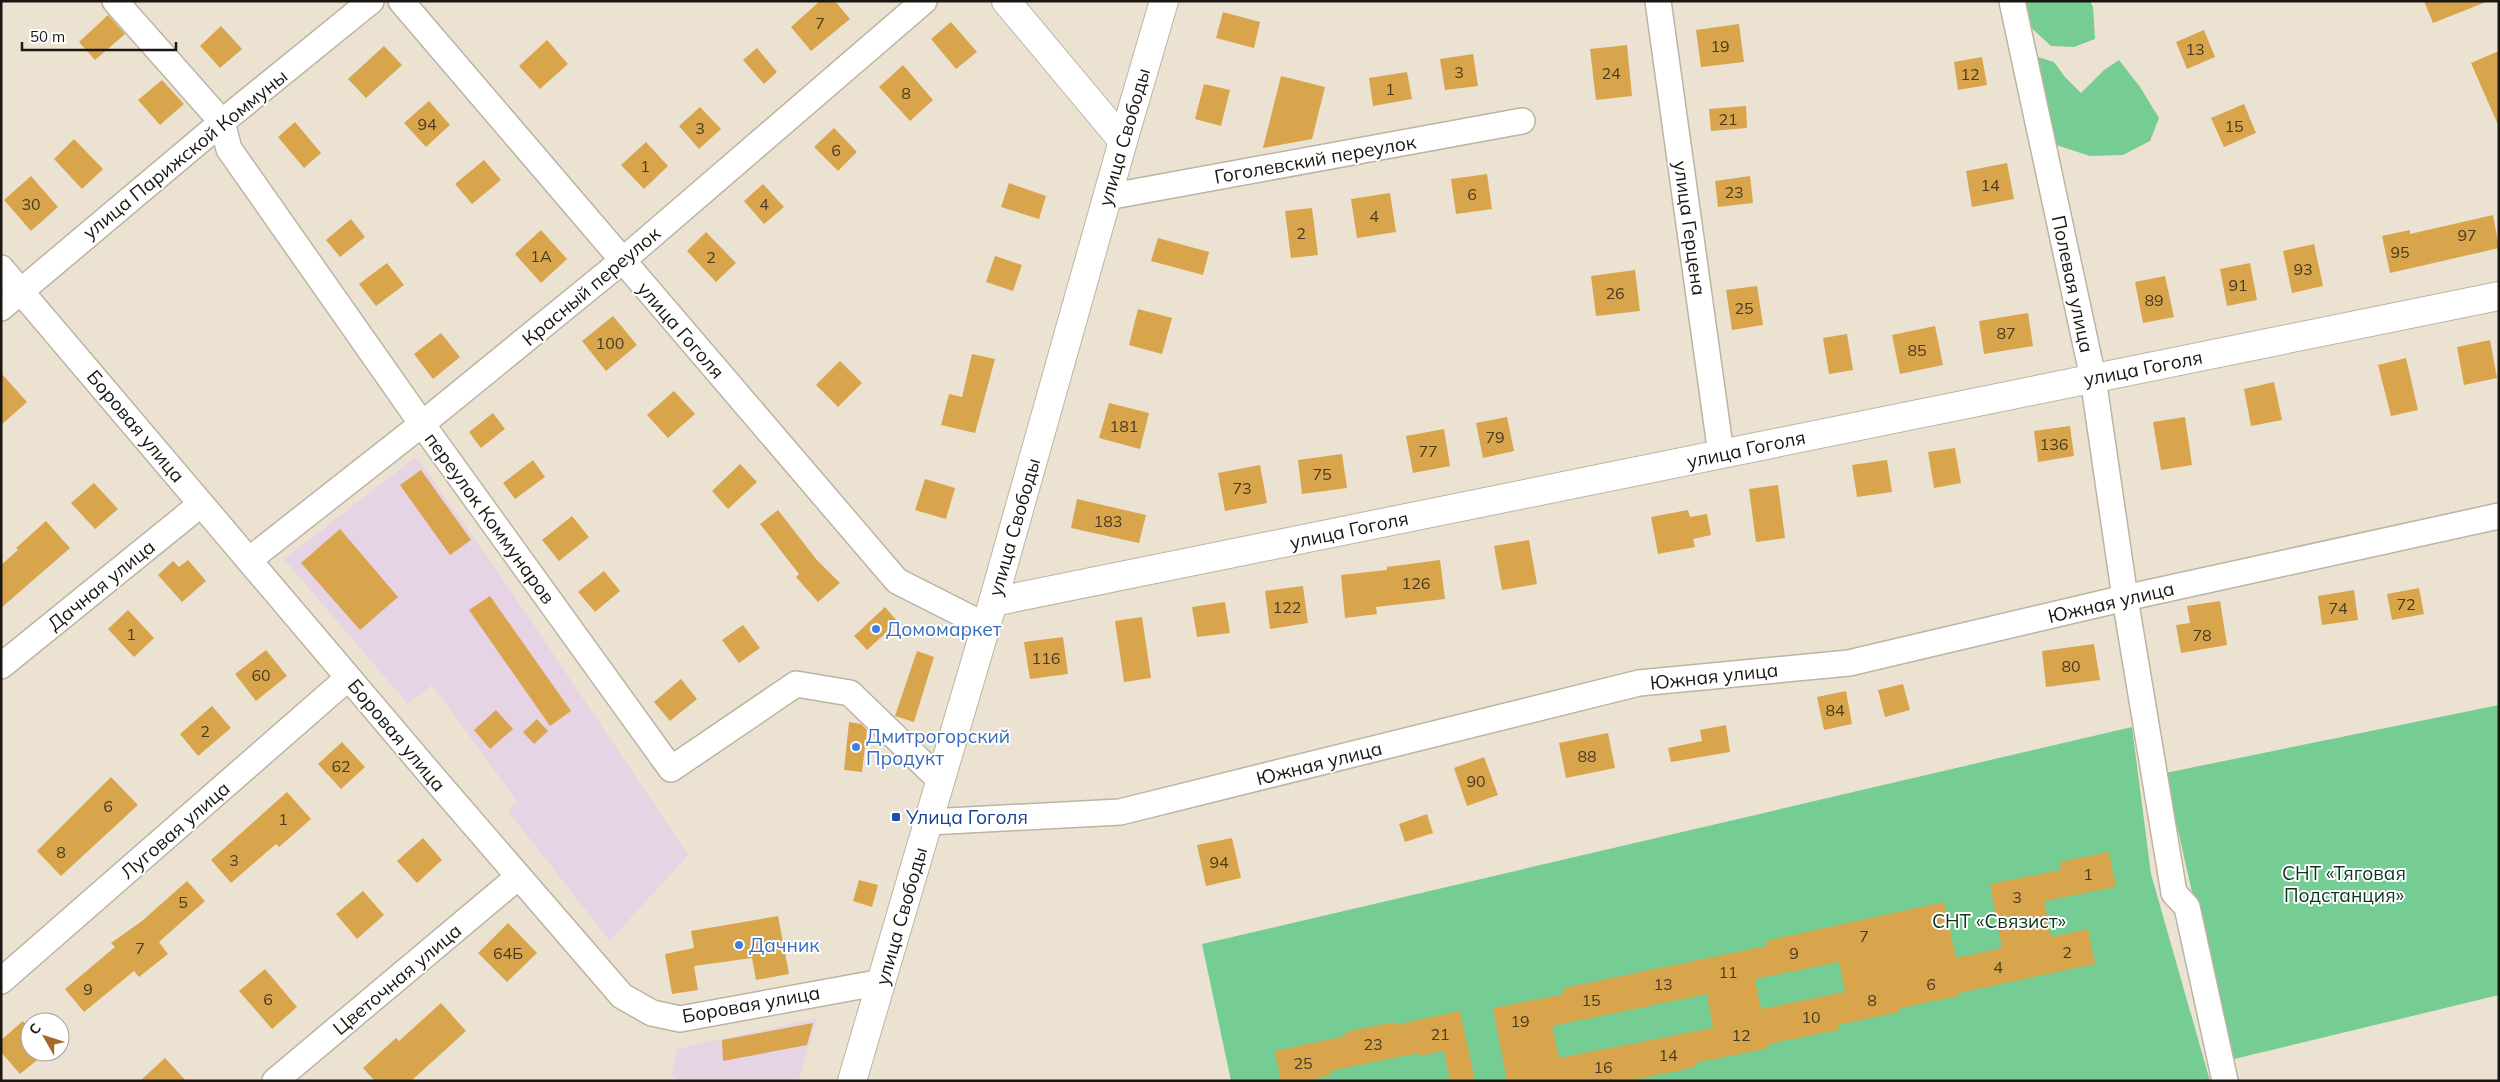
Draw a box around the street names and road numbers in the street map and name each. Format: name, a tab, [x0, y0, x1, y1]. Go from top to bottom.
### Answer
street label: улица Парижской Коммуны	[78, 64, 292, 244]
street label: улица Свободы	[1093, 65, 1155, 209]
street label: Гоголевский переулок	[1212, 129, 1418, 189]
street label: улица Герцена	[1669, 159, 1711, 297]
street label: Полевая улица	[2047, 213, 2099, 355]
street label: Красный переулок	[517, 221, 666, 351]
street label: улица Гоголя	[632, 277, 730, 383]
street label: улица Гоголя	[2082, 345, 2204, 391]
street label: Боровая улица	[82, 365, 190, 487]
street label: улица Гоголя	[1685, 425, 1807, 473]
street label: переулок Коммунаров	[420, 427, 560, 609]
street label: улица Свободы	[983, 455, 1045, 599]
street label: улица Гоголя	[1288, 506, 1410, 554]
street label: Дачная улица	[42, 534, 160, 636]
street label: Южная улица	[2046, 576, 2176, 628]
street label: Южная улица	[1649, 657, 1779, 695]
street label: Боровая улица	[343, 674, 451, 796]
street label: Южная улица	[1254, 736, 1384, 790]
street label: Луговая улица	[115, 776, 235, 884]
street label: улица Свободы	[870, 844, 932, 988]
street label: Цветочная улица	[328, 918, 466, 1040]
street label: Боровая улица	[680, 980, 822, 1028]

